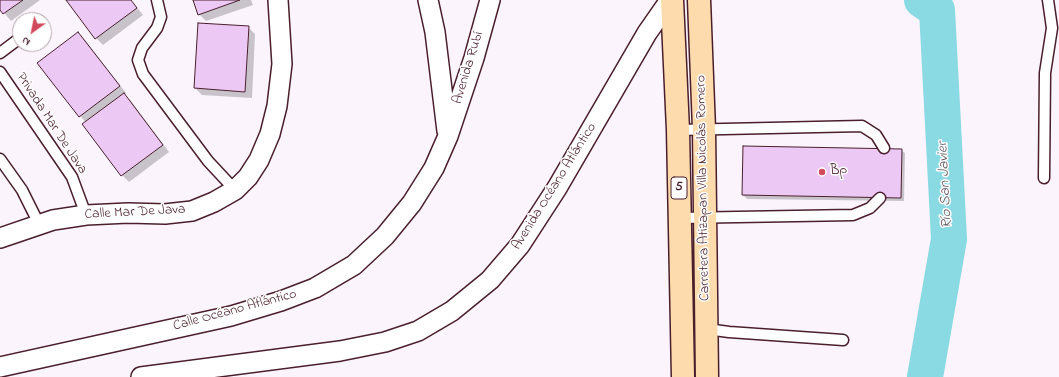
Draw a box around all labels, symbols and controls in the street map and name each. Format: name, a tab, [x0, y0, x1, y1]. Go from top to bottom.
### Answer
north arrow	[12, 12, 52, 52]
street label: Avenida Rubí	[450, 30, 488, 106]
text: N	[19, 32, 33, 50]
street label: Privada Mar De Java	[12, 70, 90, 178]
street label: Carretera Atizapan Villa Nicolás Romero	[694, 75, 714, 301]
street label: Avenida Océano Atlántico	[509, 120, 601, 254]
water label: Río San Javier	[935, 141, 957, 229]
place label: Bp	[830, 164, 847, 180]
marker: Bp	[817, 167, 827, 177]
road number: 5	[671, 177, 687, 199]
street label: Calle Mar De Java	[84, 202, 186, 224]
street label: Calle Océano Atlántico	[171, 286, 299, 336]

